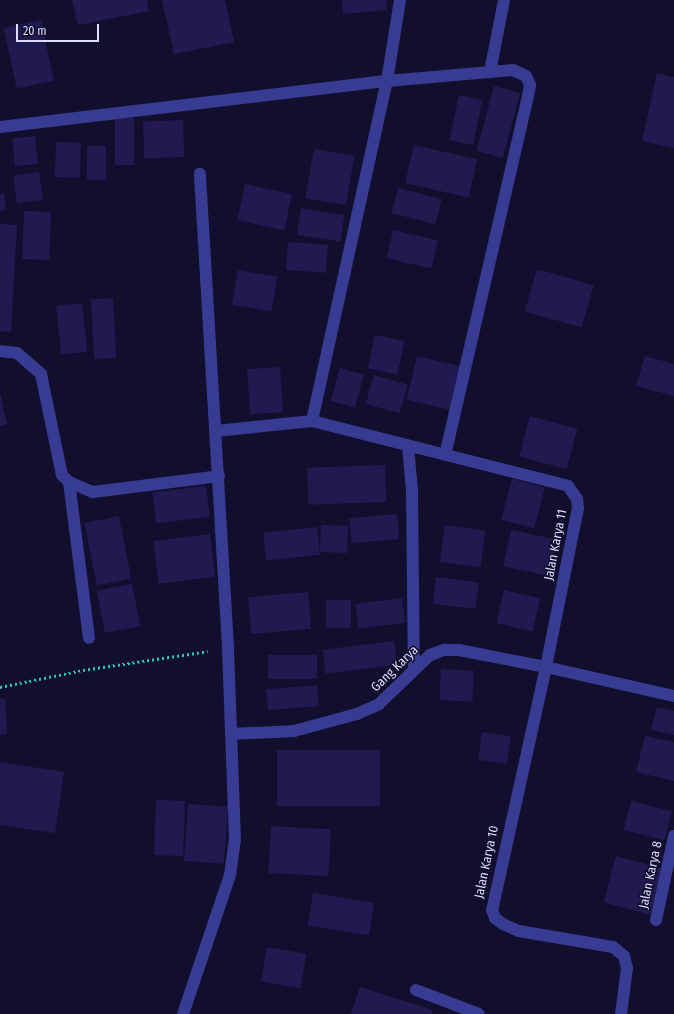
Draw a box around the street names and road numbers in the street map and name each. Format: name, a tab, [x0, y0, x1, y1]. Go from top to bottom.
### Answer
street label: Jalan Karya 11	[541, 508, 571, 582]
street label: Gang Karya	[368, 643, 422, 695]
street label: Jalan Karya 10	[472, 824, 502, 900]
street label: Jalan Karya 8	[636, 840, 666, 910]

